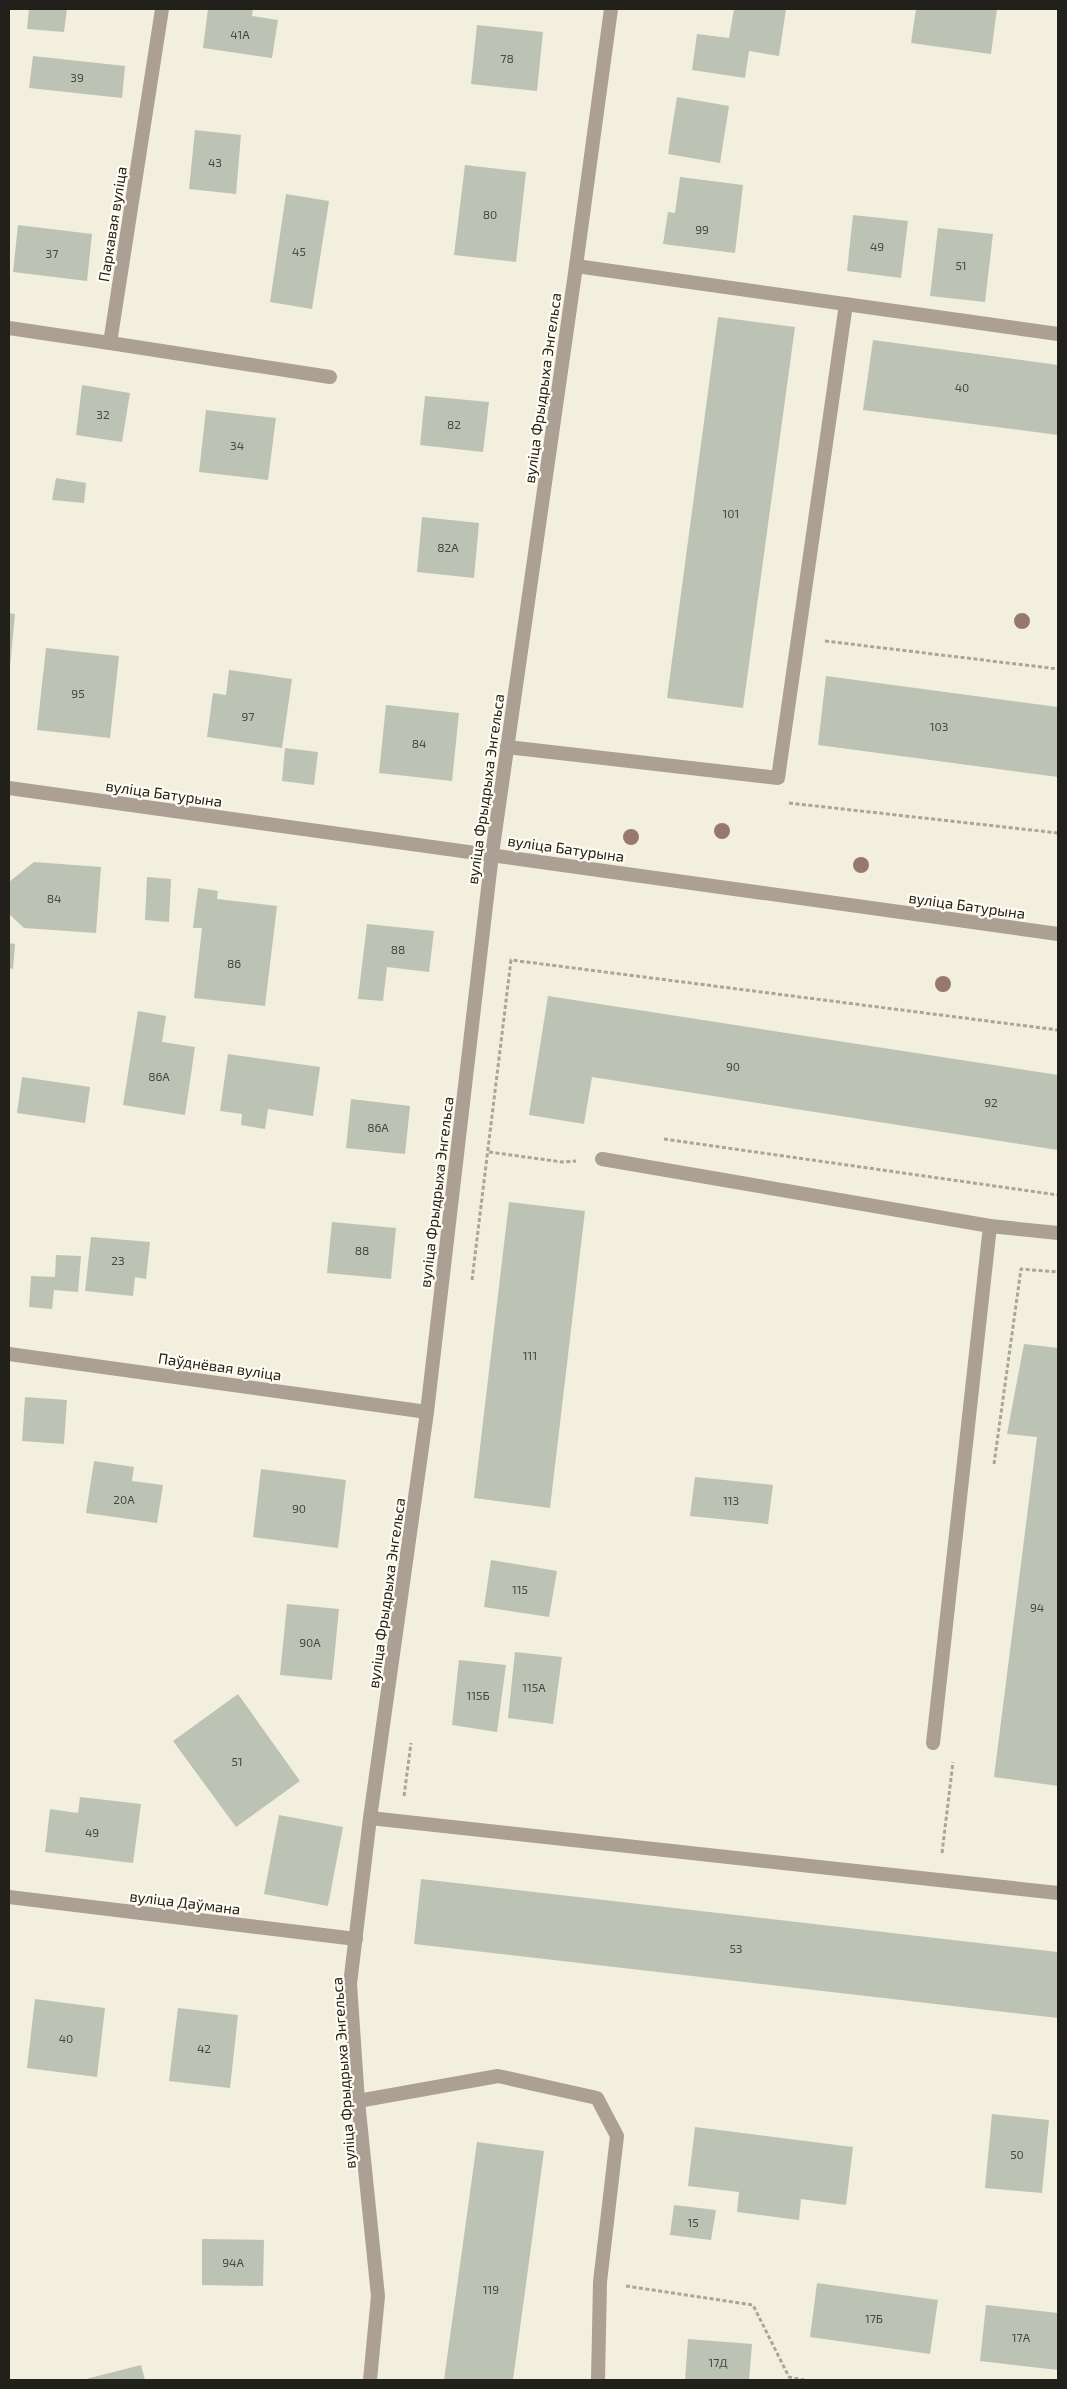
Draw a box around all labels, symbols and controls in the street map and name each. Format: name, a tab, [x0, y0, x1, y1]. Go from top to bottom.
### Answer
house number: 41А	[230, 27, 250, 41]
house number: 78	[500, 51, 514, 65]
house number: 39	[70, 70, 84, 84]
house number: 43	[208, 155, 222, 169]
street label: Паркавая вуліца	[94, 165, 131, 283]
house number: 80	[483, 207, 497, 221]
house number: 99	[695, 222, 709, 236]
house number: 49	[870, 239, 884, 253]
house number: 45	[292, 244, 306, 258]
house number: 37	[46, 246, 58, 260]
house number: 51	[955, 258, 967, 272]
street label: вуліца Фрыдрыха Энгельса	[520, 291, 565, 485]
house number: 40	[955, 380, 969, 394]
house number: 32	[96, 407, 110, 421]
house number: 82	[447, 417, 461, 431]
house number: 34	[230, 438, 244, 452]
house number: 101	[723, 506, 739, 520]
house number: 82А	[437, 540, 459, 554]
house number: 95	[71, 686, 85, 700]
street label: вуліца Фрыдрыха Энгельса	[463, 692, 508, 886]
house number: 97	[241, 709, 255, 723]
house number: 103	[930, 719, 948, 733]
house number: 84	[412, 736, 426, 750]
street label: вуліца Батурына	[104, 776, 223, 811]
street label: вуліца Батурына	[506, 831, 625, 866]
street label: вуліца Батурына	[907, 888, 1026, 923]
house number: 84	[47, 891, 61, 905]
house number: 88	[391, 942, 405, 956]
house number: 86	[227, 956, 241, 970]
house number: 90	[726, 1059, 740, 1073]
house number: 86А	[148, 1069, 170, 1083]
street label: вуліца Фрыдрыха Энгельса	[415, 1095, 458, 1289]
house number: 92	[984, 1095, 998, 1109]
house number: 86А	[367, 1120, 389, 1134]
house number: 88	[355, 1243, 369, 1257]
house number: 23	[111, 1253, 125, 1267]
street label: Паўднёвая вуліца	[157, 1348, 283, 1385]
house number: 111	[523, 1348, 537, 1362]
house number: 20А	[113, 1492, 135, 1506]
house number: 113	[723, 1493, 739, 1507]
street label: вуліца Фрыдрыха Энгельса	[364, 1496, 409, 1690]
house number: 90	[292, 1501, 306, 1515]
house number: 115	[512, 1582, 528, 1596]
house number: 94	[1030, 1600, 1044, 1614]
house number: 90А	[299, 1635, 321, 1649]
house number: 115А	[522, 1680, 546, 1694]
house number: 115Б	[466, 1688, 490, 1702]
house number: 51	[231, 1754, 243, 1768]
house number: 49	[85, 1825, 99, 1839]
street label: вуліца Даўмана	[128, 1886, 241, 1919]
house number: 53	[729, 1941, 743, 1955]
street label: вуліца Фрыдрыха Энгельса	[327, 1976, 360, 2170]
house number: 40	[59, 2031, 73, 2045]
house number: 42	[197, 2041, 211, 2055]
house number: 50	[1010, 2147, 1024, 2161]
house number: 15	[687, 2215, 699, 2229]
house number: 94А	[222, 2255, 244, 2269]
house number: 119	[483, 2282, 499, 2296]
house number: 17Б	[865, 2311, 883, 2325]
house number: 17А	[1012, 2330, 1031, 2344]
house number: 17Д	[708, 2355, 728, 2369]

